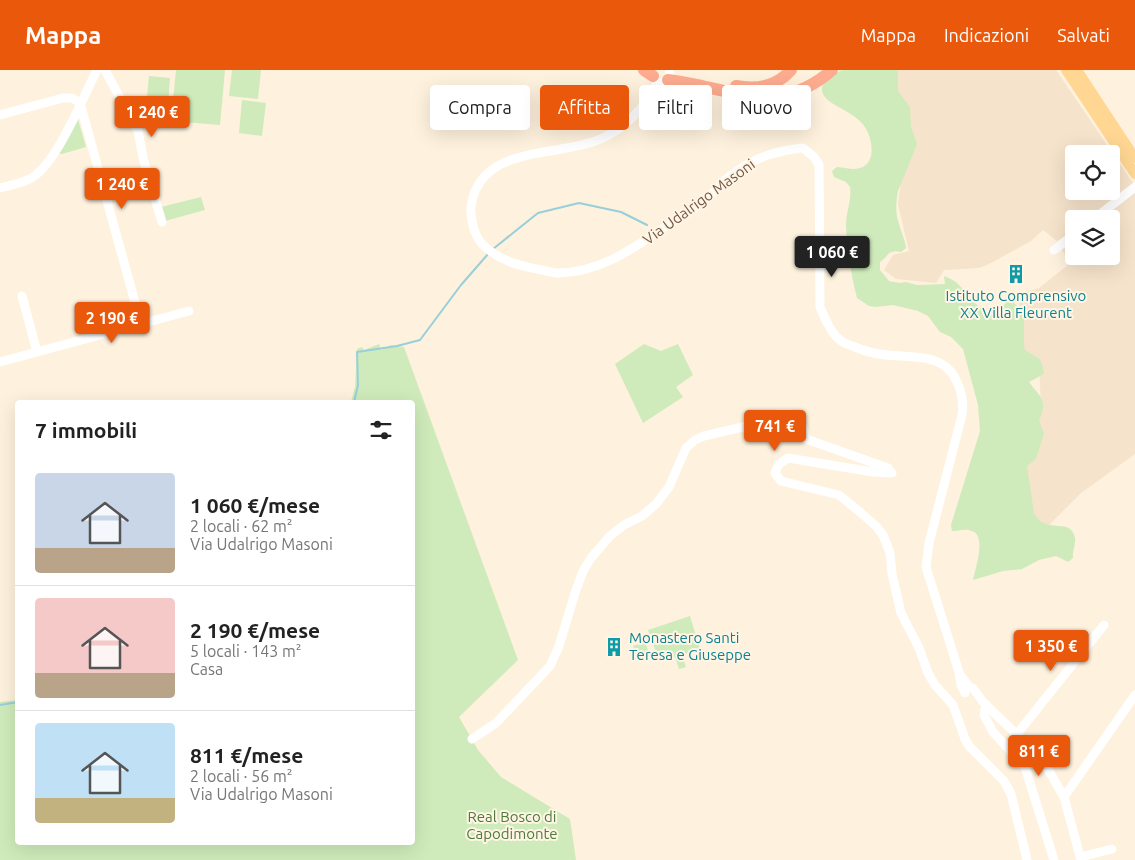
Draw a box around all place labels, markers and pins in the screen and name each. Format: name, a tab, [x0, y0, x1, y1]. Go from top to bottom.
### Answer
pin: 1 240 €	[106, 96, 198, 138]
pin: 1 240 €	[76, 168, 168, 210]
pin: 1 060 €	[786, 236, 878, 278]
building icon: Istituto Comprensivo XX Villa Fleurent	[1005, 263, 1027, 285]
place label: Istituto Comprensivo XX Villa Fleurent	[946, 287, 1086, 321]
pin: 2 190 €	[66, 302, 158, 344]
pin: 741 €	[740, 410, 810, 452]
place label: Monastero Santi Teresa e Giuseppe	[629, 629, 751, 663]
pin: 1 350 €	[1005, 630, 1097, 672]
building icon: Monastero Santi Teresa e Giuseppe	[603, 636, 625, 658]
pin: 811 €	[1004, 734, 1074, 777]

